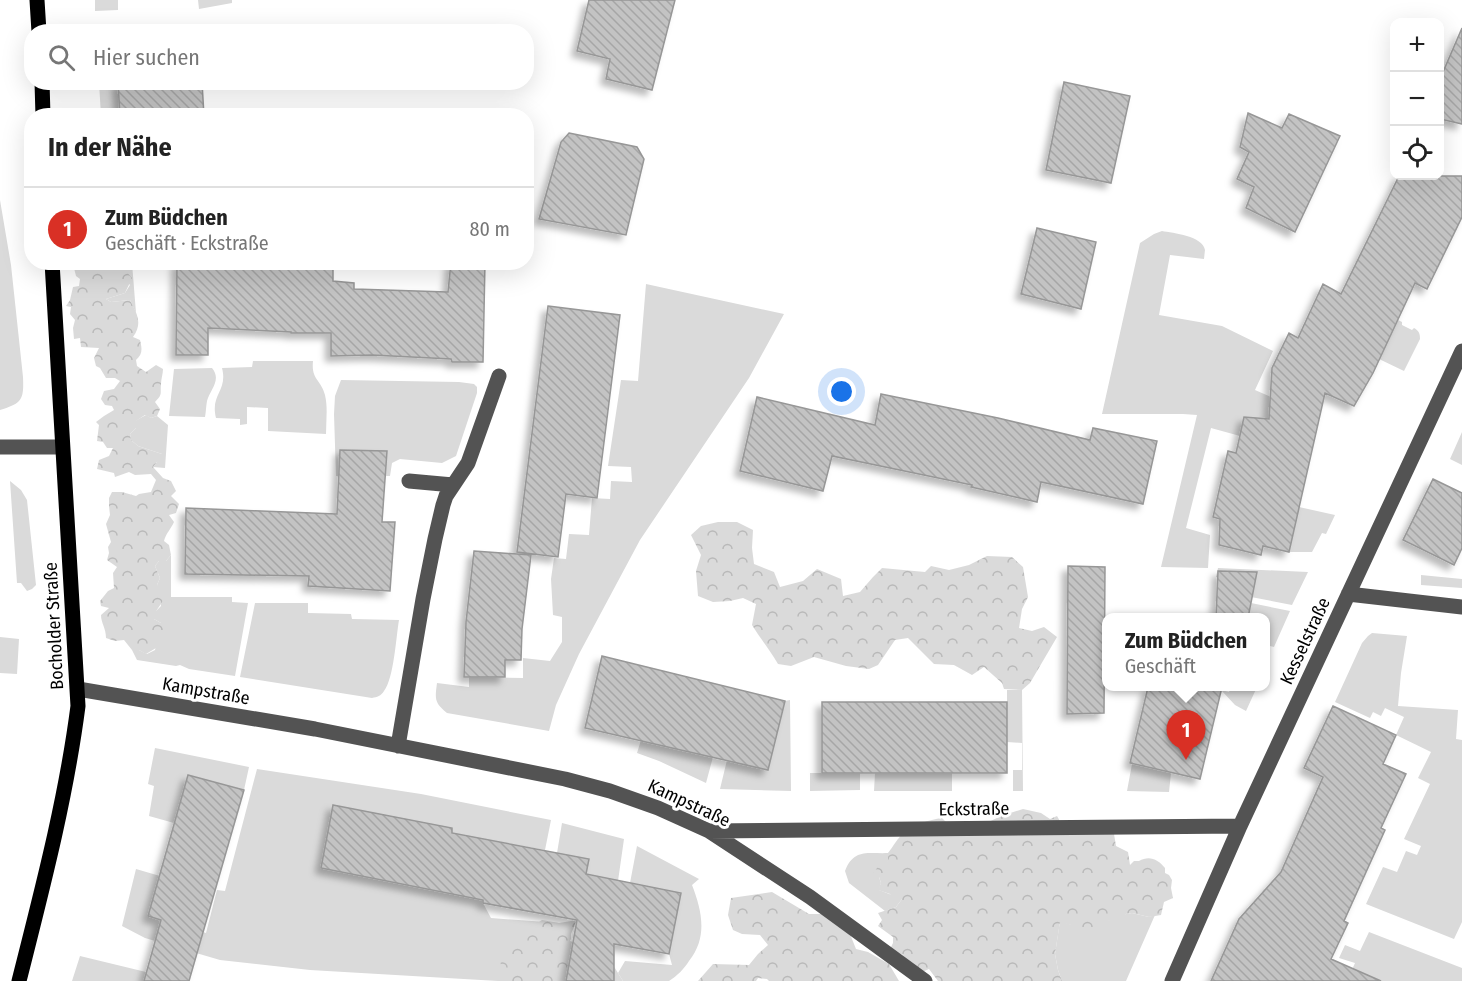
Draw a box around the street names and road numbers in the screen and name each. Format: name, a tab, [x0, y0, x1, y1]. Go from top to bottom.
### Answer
street label: Bocholder Straße	[40, 562, 68, 690]
street label: Kesselstraße	[1275, 594, 1335, 688]
street label: Kampstraße	[161, 673, 251, 710]
street label: Kampstraße	[644, 774, 734, 832]
street label: Eckstraße	[938, 797, 1010, 821]

